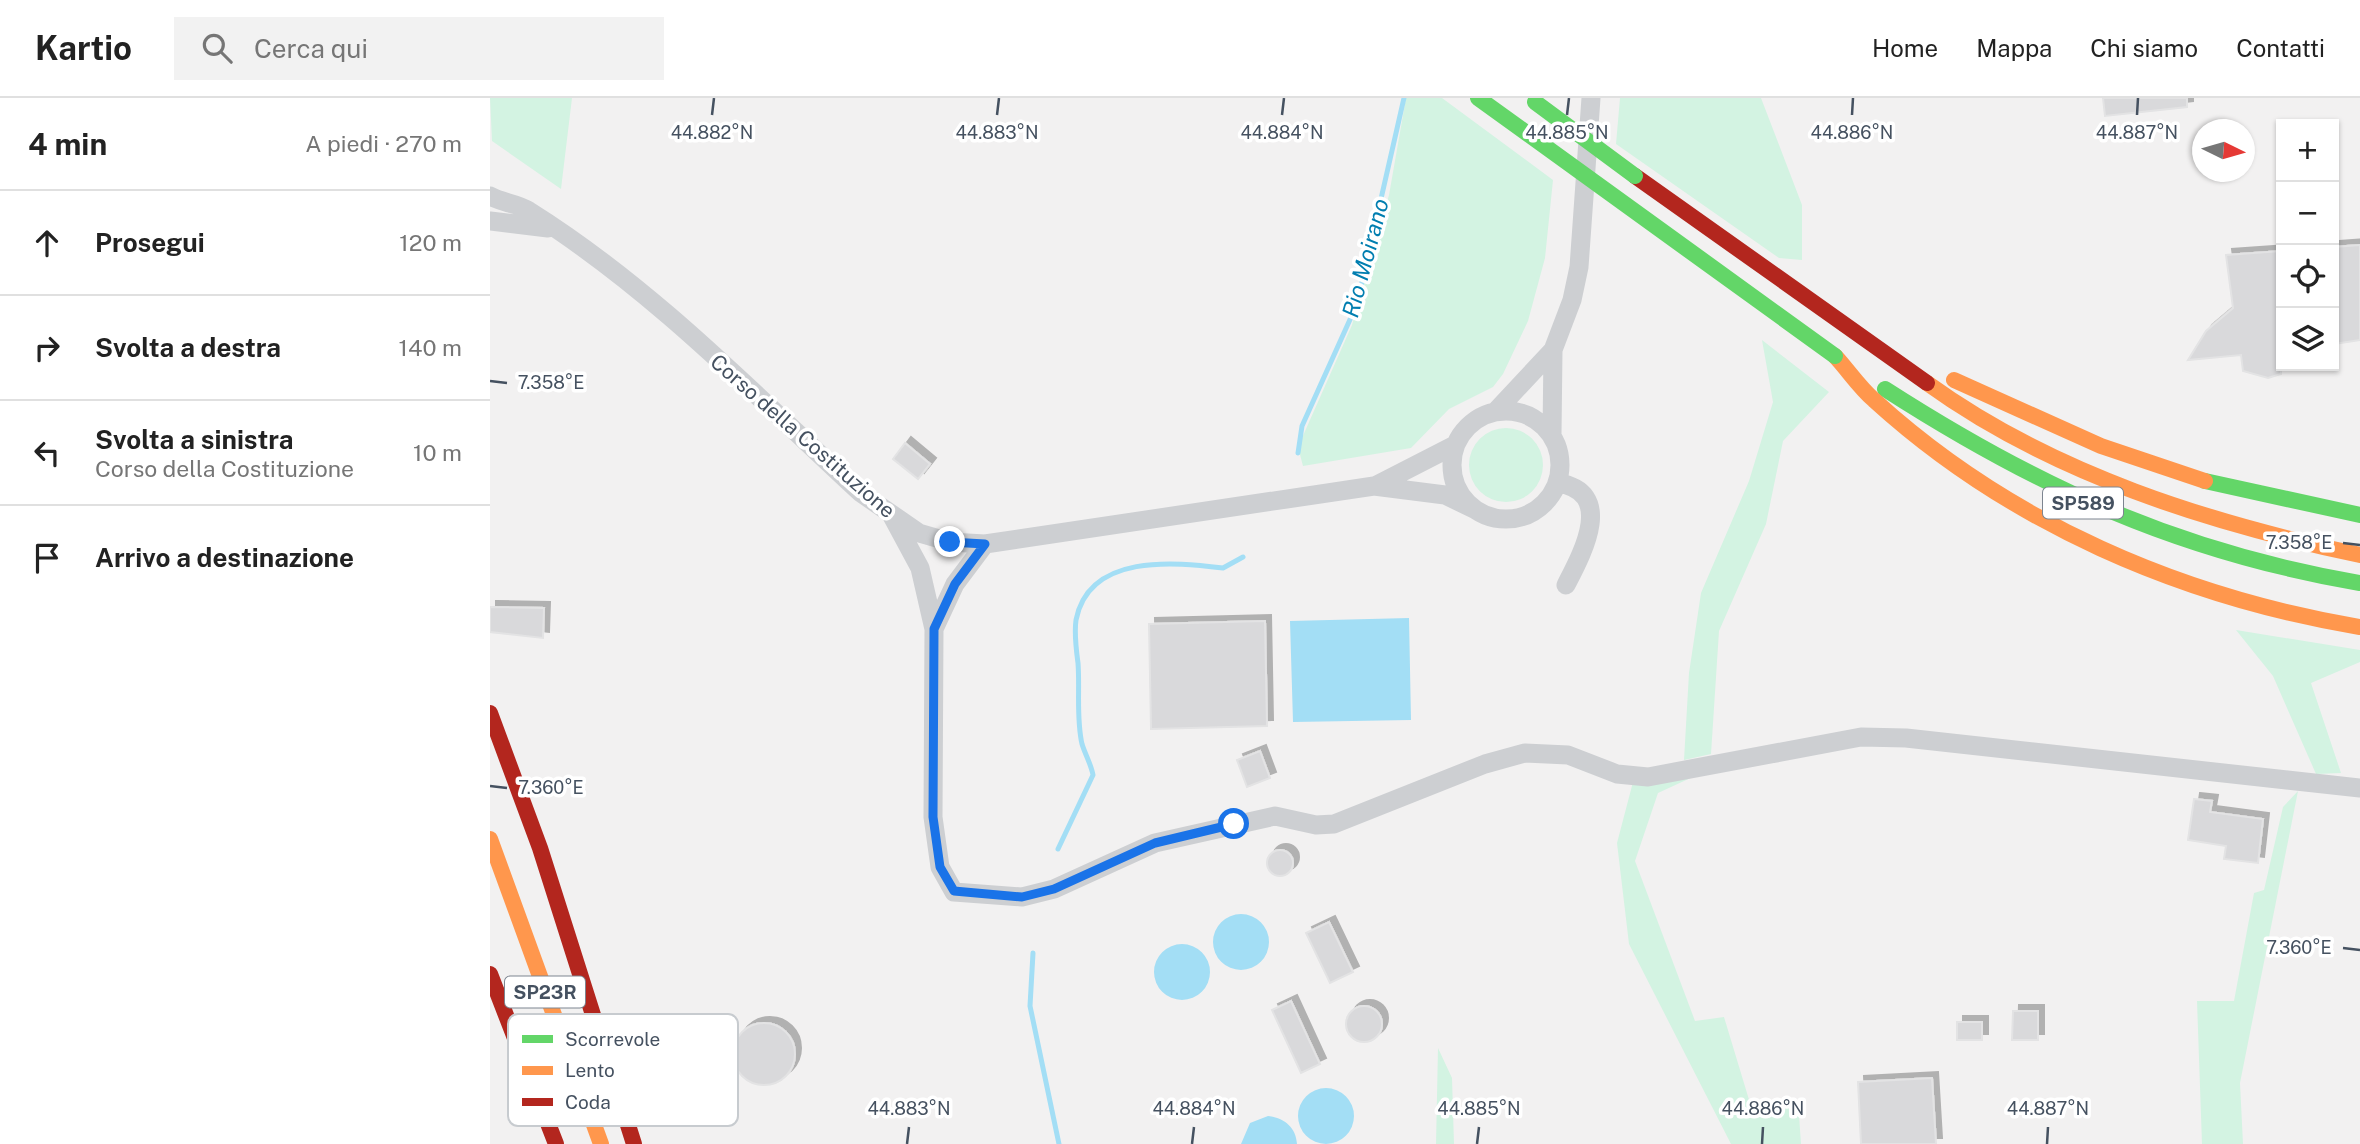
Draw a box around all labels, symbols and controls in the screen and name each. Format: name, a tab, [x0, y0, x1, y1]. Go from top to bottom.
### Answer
search box	[174, 17, 664, 80]
text: Kartio	[35, 29, 132, 67]
icon: search	[198, 29, 236, 67]
text: Cerca qui	[254, 33, 368, 64]
text: Home	[1872, 34, 1938, 62]
text: Mappa	[1976, 34, 2052, 62]
text: Chi siamo	[2090, 34, 2198, 62]
text: Contatti	[2236, 34, 2325, 62]
north arrow	[2192, 119, 2255, 182]
map controls	[2276, 119, 2339, 371]
button: +	[2276, 119, 2339, 182]
text: 44.882°N	[671, 122, 753, 143]
text: 44.883°N	[956, 122, 1039, 143]
text: 44.884°N	[1240, 122, 1324, 143]
text: 44.885°N	[1525, 122, 1609, 143]
text: 44.886°N	[1811, 122, 1893, 143]
text: 44.887°N	[2096, 122, 2178, 143]
text: 4 min	[28, 126, 107, 162]
text: A piedi · 270 m	[305, 130, 462, 157]
button: −	[2276, 182, 2339, 245]
water label: Rio Moirano	[1336, 196, 1394, 320]
icon: ahead	[28, 224, 66, 262]
text: Prosegui	[95, 227, 205, 258]
text: 120 m	[399, 229, 462, 256]
button: locate	[2276, 245, 2339, 308]
button: layers	[2276, 308, 2339, 371]
icon: right	[28, 329, 66, 367]
text: Svolta a destra	[95, 332, 281, 363]
text: 140 m	[399, 334, 462, 361]
street label: Corso della Costituzione	[706, 349, 900, 523]
text: 7.358°E	[518, 372, 584, 393]
text: Svolta a sinistra	[95, 424, 293, 455]
icon: left	[28, 434, 66, 472]
text: 10 m	[413, 439, 462, 466]
text: Corso della Costituzione	[95, 455, 354, 482]
road number: SP589	[2043, 488, 2123, 518]
route end	[934, 526, 965, 557]
text: 7.358°E	[2266, 532, 2332, 553]
icon: arrive	[28, 539, 66, 577]
text: Arrivo a destinazione	[95, 542, 354, 573]
text: 7.360°E	[518, 777, 584, 798]
route start	[1218, 808, 1249, 839]
text: 7.360°E	[2266, 937, 2332, 958]
road number: SP23R	[505, 976, 585, 1007]
legend	[508, 1014, 738, 1126]
text: Scorrevole	[565, 1028, 660, 1050]
text: Lento	[565, 1059, 615, 1081]
text: Coda	[565, 1091, 611, 1113]
text: 44.883°N	[868, 1098, 951, 1119]
text: 44.884°N	[1152, 1098, 1236, 1119]
text: 44.885°N	[1437, 1098, 1521, 1119]
text: 44.886°N	[1722, 1098, 1804, 1119]
text: 44.887°N	[2007, 1098, 2089, 1119]

